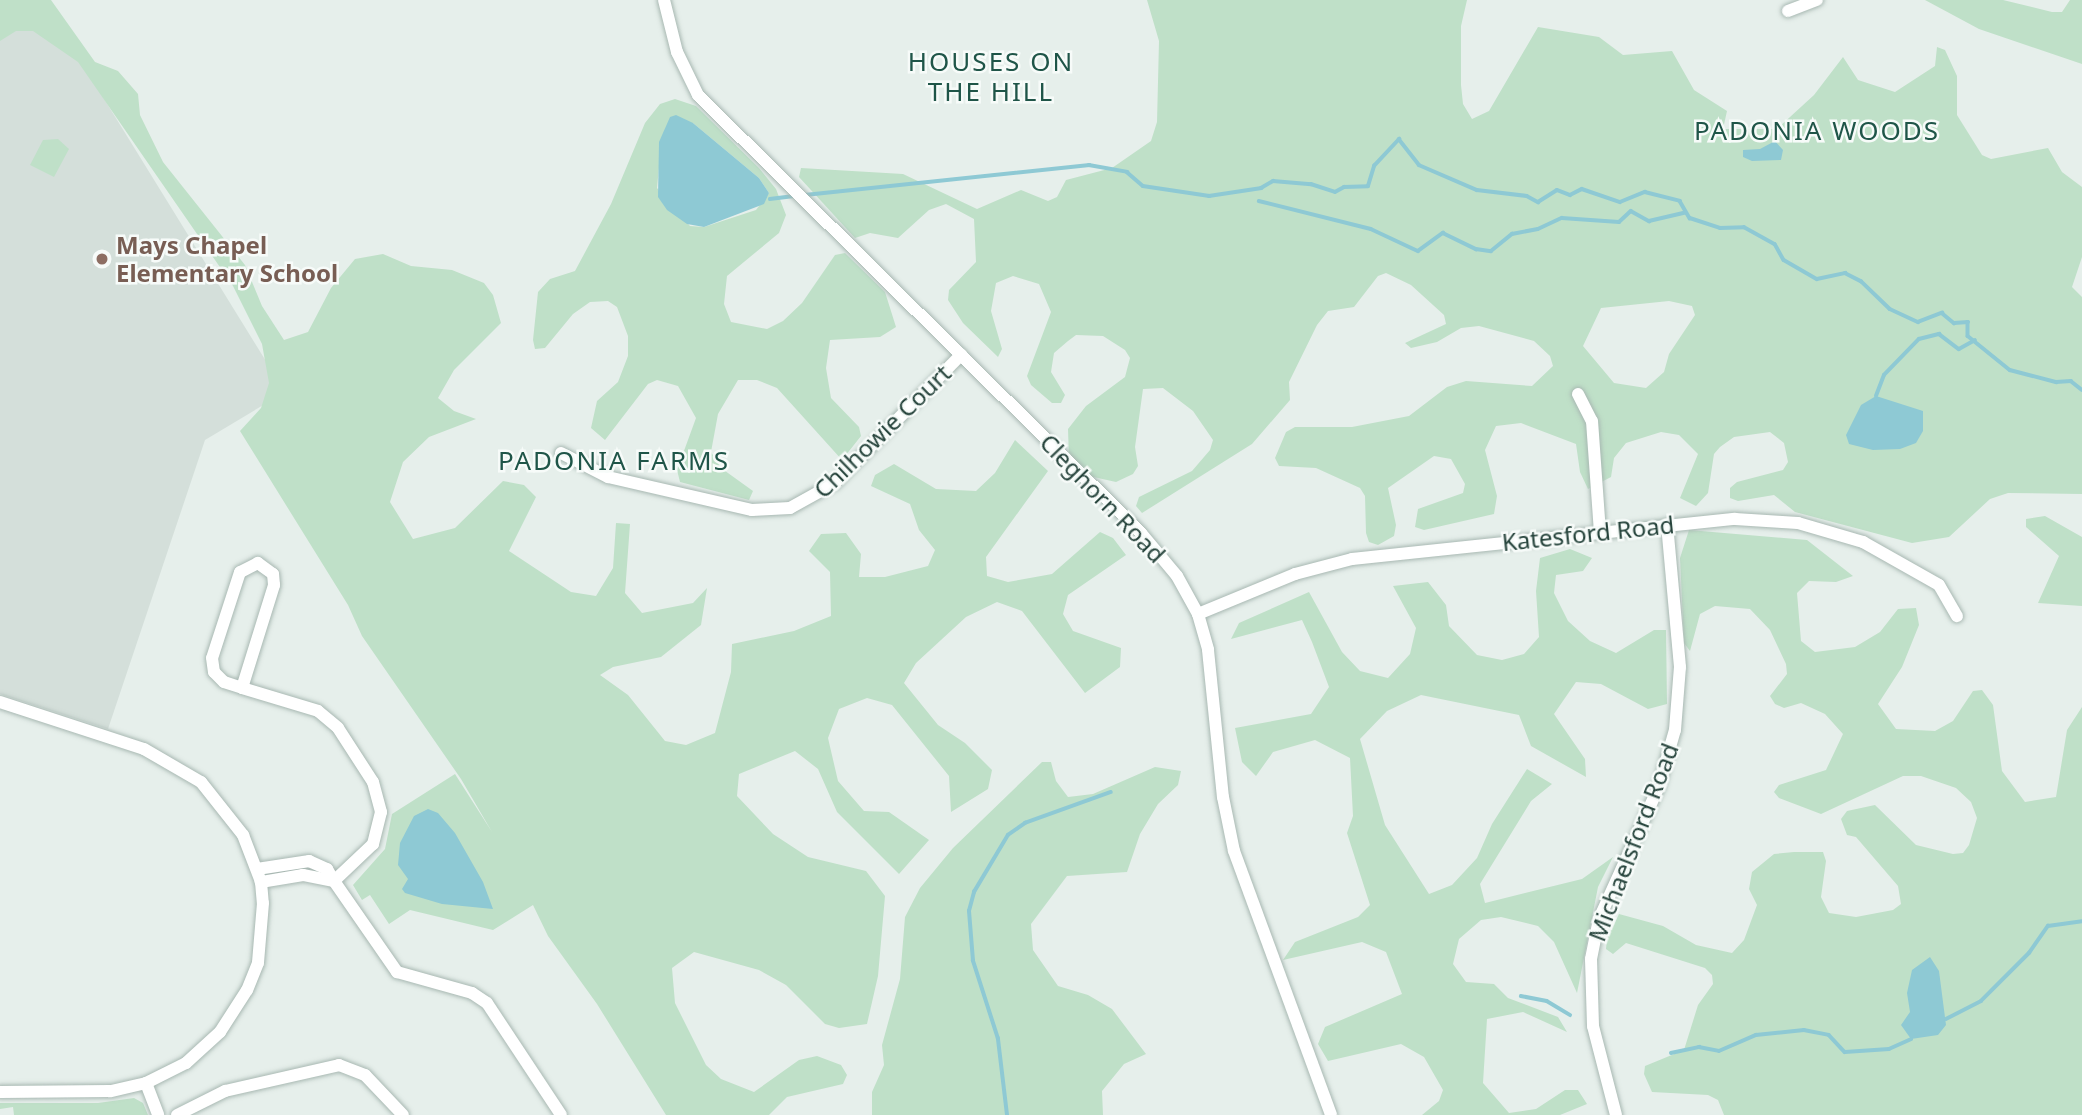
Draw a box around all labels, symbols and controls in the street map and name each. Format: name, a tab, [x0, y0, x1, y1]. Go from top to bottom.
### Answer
district label: HOUSES ON THE HILL	[909, 46, 1073, 108]
district label: PADONIA WOODS	[1696, 115, 1938, 147]
place label: Mays Chapel Elementary School	[116, 231, 338, 287]
marker: Mays Chapel Elementary School	[94, 251, 110, 267]
street label: Chilhowie Court	[808, 358, 956, 504]
street label: Cleghorn Road	[1034, 428, 1172, 568]
district label: PADONIA FARMS	[500, 445, 728, 477]
street label: Katesford Road	[1501, 510, 1675, 556]
street label: Michaelsford Road	[1582, 739, 1684, 945]

